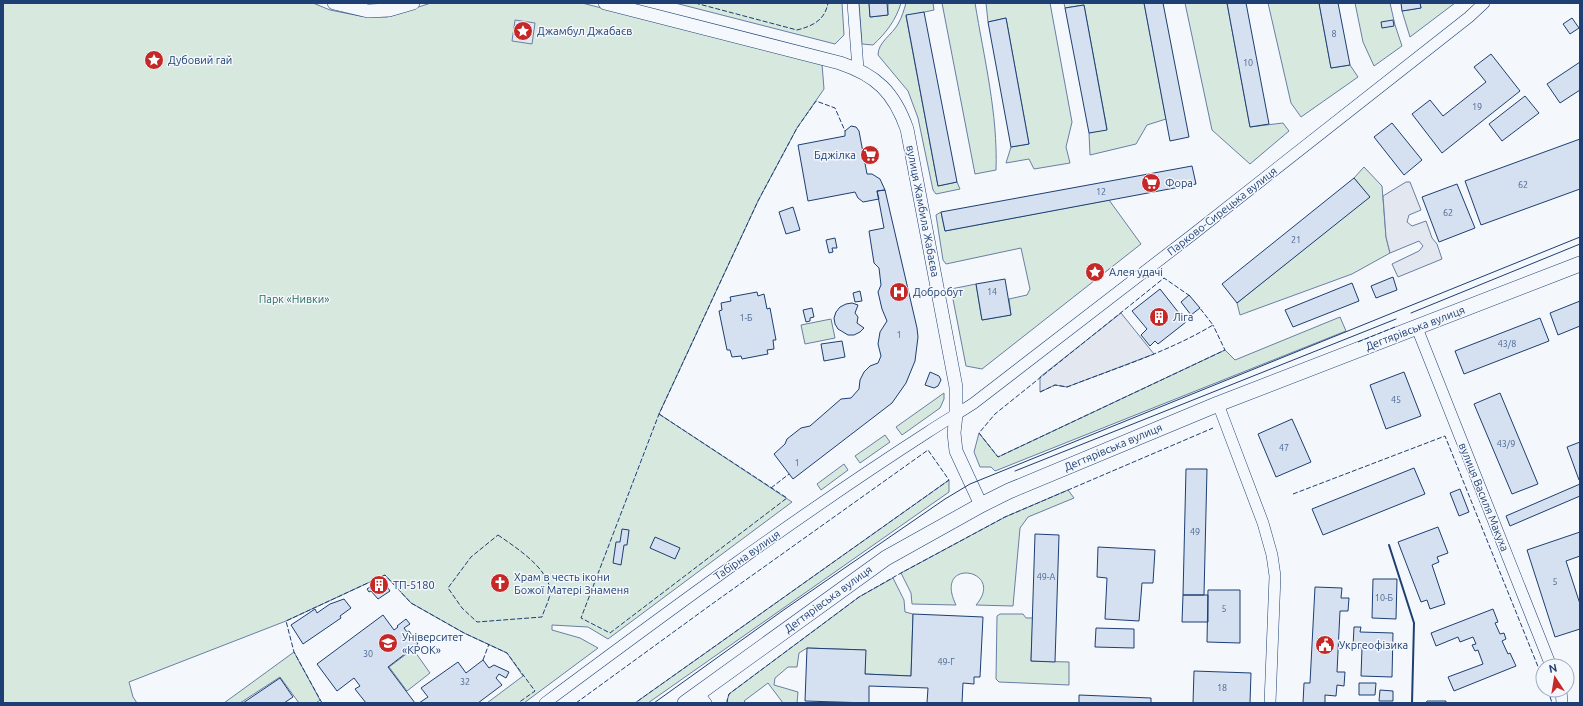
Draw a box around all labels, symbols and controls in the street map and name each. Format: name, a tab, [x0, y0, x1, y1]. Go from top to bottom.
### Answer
place icon: Джамбул Джабаєв	[512, 20, 534, 42]
place label: Джамбул Джабаєв	[537, 25, 632, 37]
house number: 8	[1331, 29, 1337, 39]
place icon: Дубовий гай	[143, 49, 165, 71]
place label: Дубовий гай	[168, 54, 232, 66]
house number: 10	[1243, 58, 1253, 68]
house number: 19	[1472, 102, 1482, 112]
supermarket icon: Бджілка	[859, 144, 881, 166]
street label: вулиця Жамбила Жабаєва	[904, 144, 942, 278]
place label: Бджілка	[814, 149, 856, 161]
street label: Парково-Сирецька вулиця	[1165, 164, 1279, 258]
supermarket icon: Фора	[1140, 172, 1162, 194]
place label: Фора	[1165, 177, 1193, 189]
house number: 62	[1518, 180, 1528, 190]
house number: 12	[1096, 187, 1106, 197]
house number: 62	[1443, 208, 1453, 218]
house number: 21	[1291, 235, 1301, 245]
place icon: Алея удачі	[1084, 261, 1106, 283]
place label: Алея удачі	[1109, 266, 1163, 278]
hospital icon: Добробут	[888, 281, 910, 303]
place label: Добробут	[913, 286, 963, 298]
house number: 14	[987, 287, 997, 297]
park label: Парк «Нивки»	[259, 293, 329, 305]
street label: Дегтярівська вулиця	[1364, 303, 1466, 353]
building icon: Ліга	[1148, 306, 1170, 328]
place label: Ліга	[1173, 311, 1193, 323]
house number: 1-Б	[739, 313, 753, 323]
house number: 1	[896, 330, 902, 340]
house number: 43/8	[1498, 339, 1516, 349]
house number: 45	[1391, 395, 1401, 405]
street label: Дегтярівська вулиця	[1062, 421, 1164, 473]
house number: 43/9	[1497, 439, 1515, 449]
street label: вулиця Василя Макуха	[1457, 441, 1511, 553]
house number: 47	[1279, 443, 1289, 453]
house number: 1	[794, 458, 800, 468]
house number: 49	[1190, 527, 1200, 537]
street label: Табірна вулиця	[712, 528, 782, 582]
street label: Дегтярівська вулиця	[782, 563, 874, 635]
place label: Храм в честь ікони Божої Матері Знаменя	[514, 571, 629, 596]
church icon: Храм в честь ікони Божої Матері Знаменя	[489, 572, 511, 594]
house number: 49-А	[1037, 572, 1055, 582]
building icon: ТП-5180	[368, 574, 390, 596]
house number: 5	[1552, 577, 1558, 587]
place label: ТП-5180	[393, 579, 435, 591]
house number: 10-Б	[1375, 593, 1394, 603]
house number: 5	[1221, 604, 1227, 614]
place label: Університет «КРОК»	[402, 631, 463, 656]
school or university icon: Університет «КРОК»	[377, 632, 399, 654]
public building icon: Укргеофізика	[1314, 634, 1336, 656]
place label: Укргеофізика	[1339, 639, 1408, 651]
house number: 30	[363, 649, 373, 659]
house number: 49-Г	[937, 657, 955, 667]
north arrow	[1535, 658, 1575, 698]
text: N	[1548, 661, 1558, 675]
house number: 32	[460, 677, 470, 687]
house number: 18	[1217, 683, 1227, 693]

